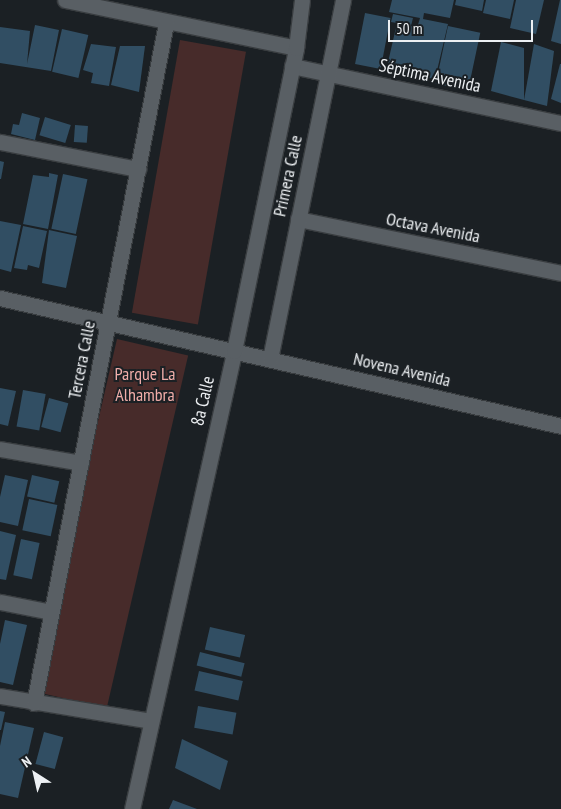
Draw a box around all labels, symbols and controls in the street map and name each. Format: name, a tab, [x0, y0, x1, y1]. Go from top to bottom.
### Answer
scale bar	[391, 10, 536, 42]
text: 50 m	[396, 19, 422, 38]
street label: Séptima Avenida	[377, 55, 483, 97]
street label: Primera Calle	[269, 133, 307, 219]
street label: Octava Avenida	[384, 208, 482, 248]
street label: Tercera Calle	[64, 319, 100, 401]
street label: Novena Avenida	[351, 348, 453, 392]
park label: Parque La Alhambra	[114, 364, 176, 406]
street label: 8a Calle	[187, 374, 219, 428]
north arrow	[10, 749, 60, 799]
text: N	[18, 752, 35, 771]

